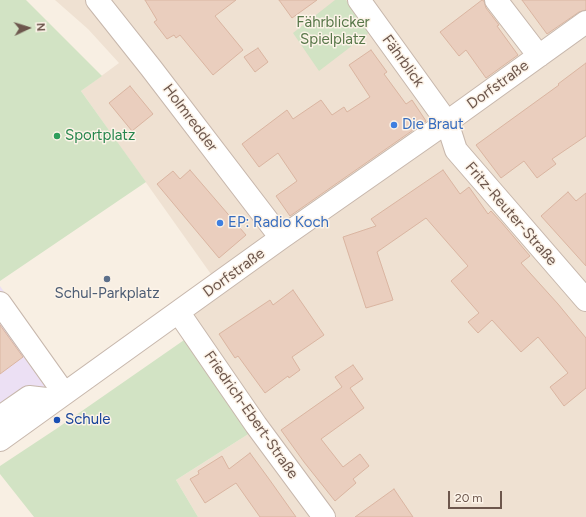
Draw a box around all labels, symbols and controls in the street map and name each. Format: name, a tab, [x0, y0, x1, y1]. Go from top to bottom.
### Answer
north arrow	[8, 8, 48, 48]
park label: Fährblicker Spielplatz	[296, 14, 370, 49]
text: N	[34, 22, 47, 32]
street label: Fährblick	[378, 31, 428, 91]
street label: Dorfstraße	[464, 57, 532, 113]
street label: Holmredder	[159, 81, 221, 155]
place label: Die Braut	[402, 116, 464, 134]
marker: Die Braut	[389, 120, 399, 130]
place label: Sportplatz	[65, 127, 135, 145]
marker: Sportplatz	[52, 131, 62, 141]
street label: Fritz-Reuter-Straße	[461, 159, 561, 269]
place label: EP: Radio Koch	[228, 214, 329, 232]
marker: EP: Radio Koch	[215, 218, 225, 228]
street label: Dorfstraße	[200, 245, 268, 301]
marker: Schul-Parkplatz	[102, 274, 112, 284]
place label: Schul-Parkplatz	[55, 285, 159, 303]
street label: Friedrich-Ebert-Straße	[200, 348, 302, 482]
place label: Schule	[65, 411, 111, 429]
marker: Schule	[52, 415, 62, 425]
scale bar	[450, 483, 504, 509]
text: 20 m	[455, 491, 483, 505]

